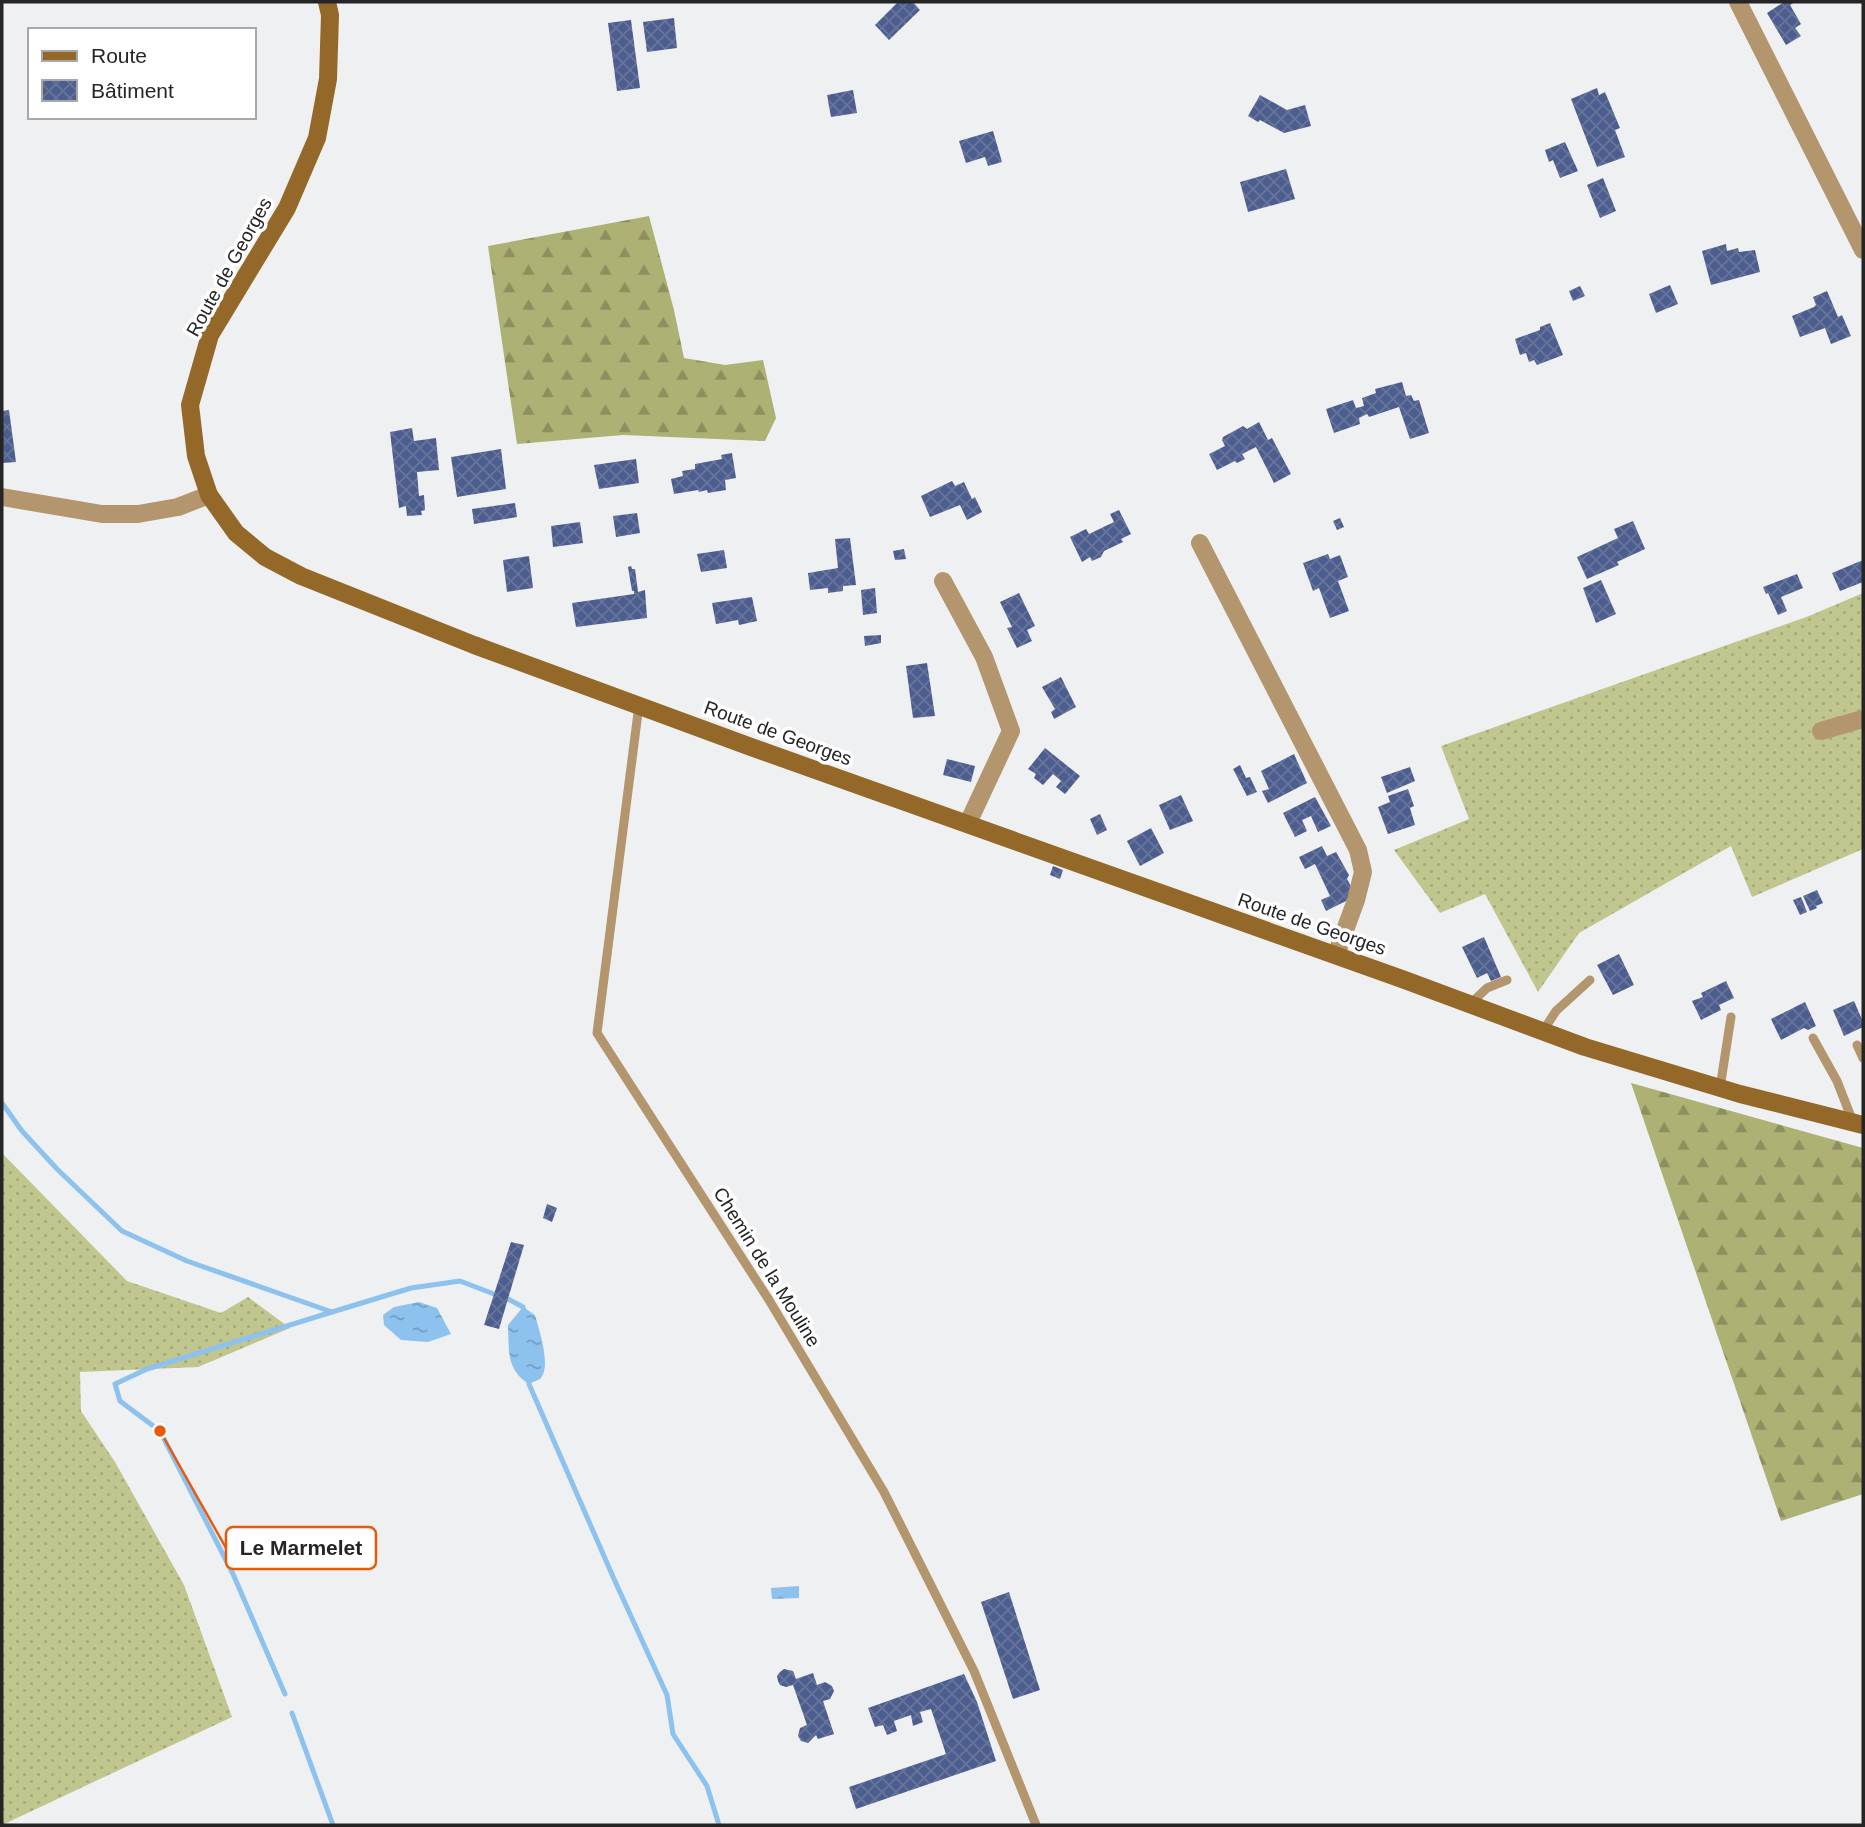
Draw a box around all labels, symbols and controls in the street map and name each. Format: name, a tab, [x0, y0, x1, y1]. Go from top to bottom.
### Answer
legend	[28, 28, 256, 119]
text: Route	[91, 44, 147, 67]
text: Bâtiment	[91, 79, 174, 102]
street label: Route de Georges	[182, 194, 276, 340]
street label: Route de Georges	[701, 697, 855, 769]
street label: Route de Georges	[1235, 889, 1389, 959]
street label: Chemin de la Mouline	[709, 1184, 825, 1350]
callout: Le Marmelet	[226, 1527, 376, 1569]
text: Le Marmelet	[240, 1536, 362, 1559]

